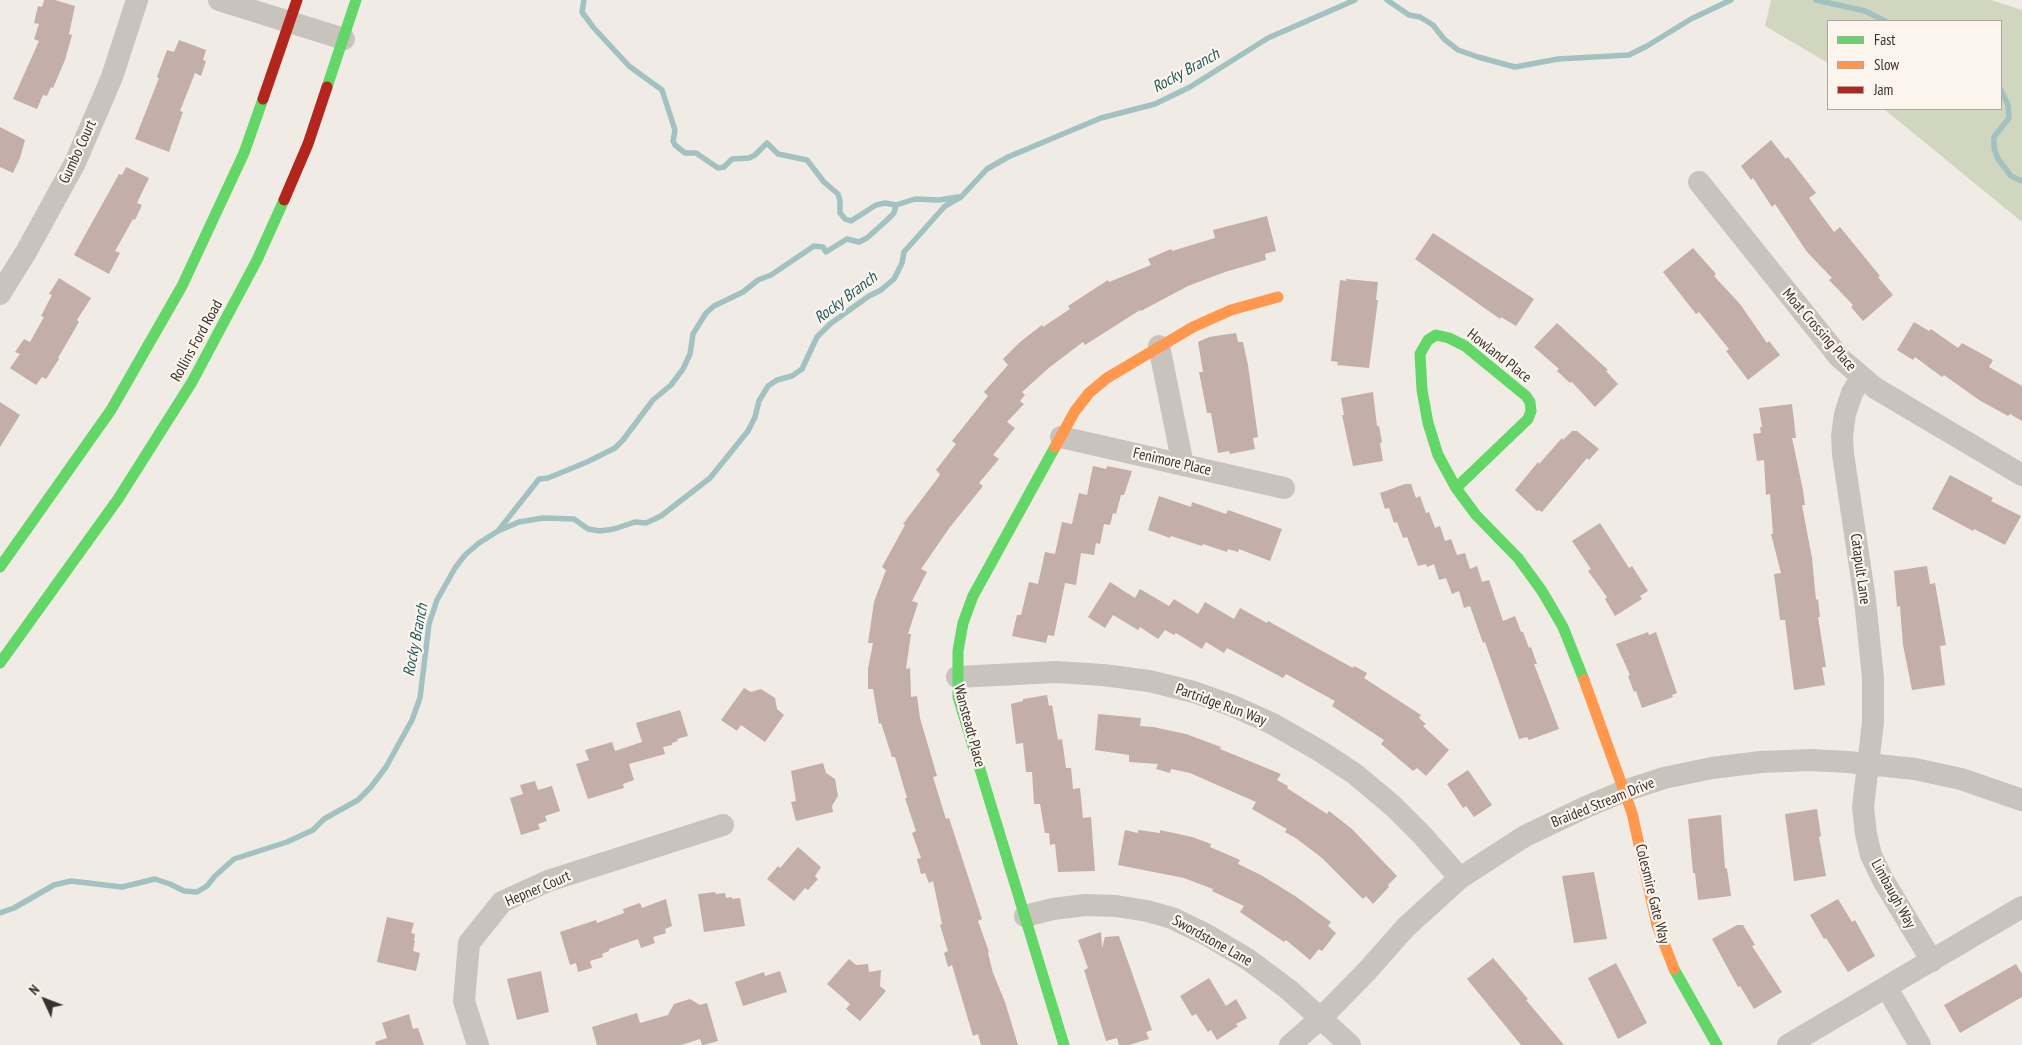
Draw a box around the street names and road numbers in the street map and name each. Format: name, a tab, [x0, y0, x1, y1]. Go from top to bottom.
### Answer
street label: Gumbo Court	[56, 117, 100, 187]
street label: Moat Crossing Place	[1778, 285, 1860, 375]
street label: Rollins Ford Road	[167, 297, 227, 385]
street label: Howland Place	[1463, 325, 1535, 387]
street label: Fenimore Place	[1131, 444, 1213, 480]
street label: Catapult Lane	[1846, 532, 1874, 606]
street label: Partridge Run Way	[1173, 680, 1269, 730]
street label: Wansteadt Place	[949, 683, 989, 769]
street label: Braided Stream Drive	[1549, 774, 1657, 832]
street label: Colesmire Gate Way	[1631, 842, 1673, 946]
street label: Limbaugh Way	[1867, 857, 1919, 931]
street label: Hepner Court	[503, 867, 573, 911]
street label: Swordstone Lane	[1169, 912, 1255, 970]

